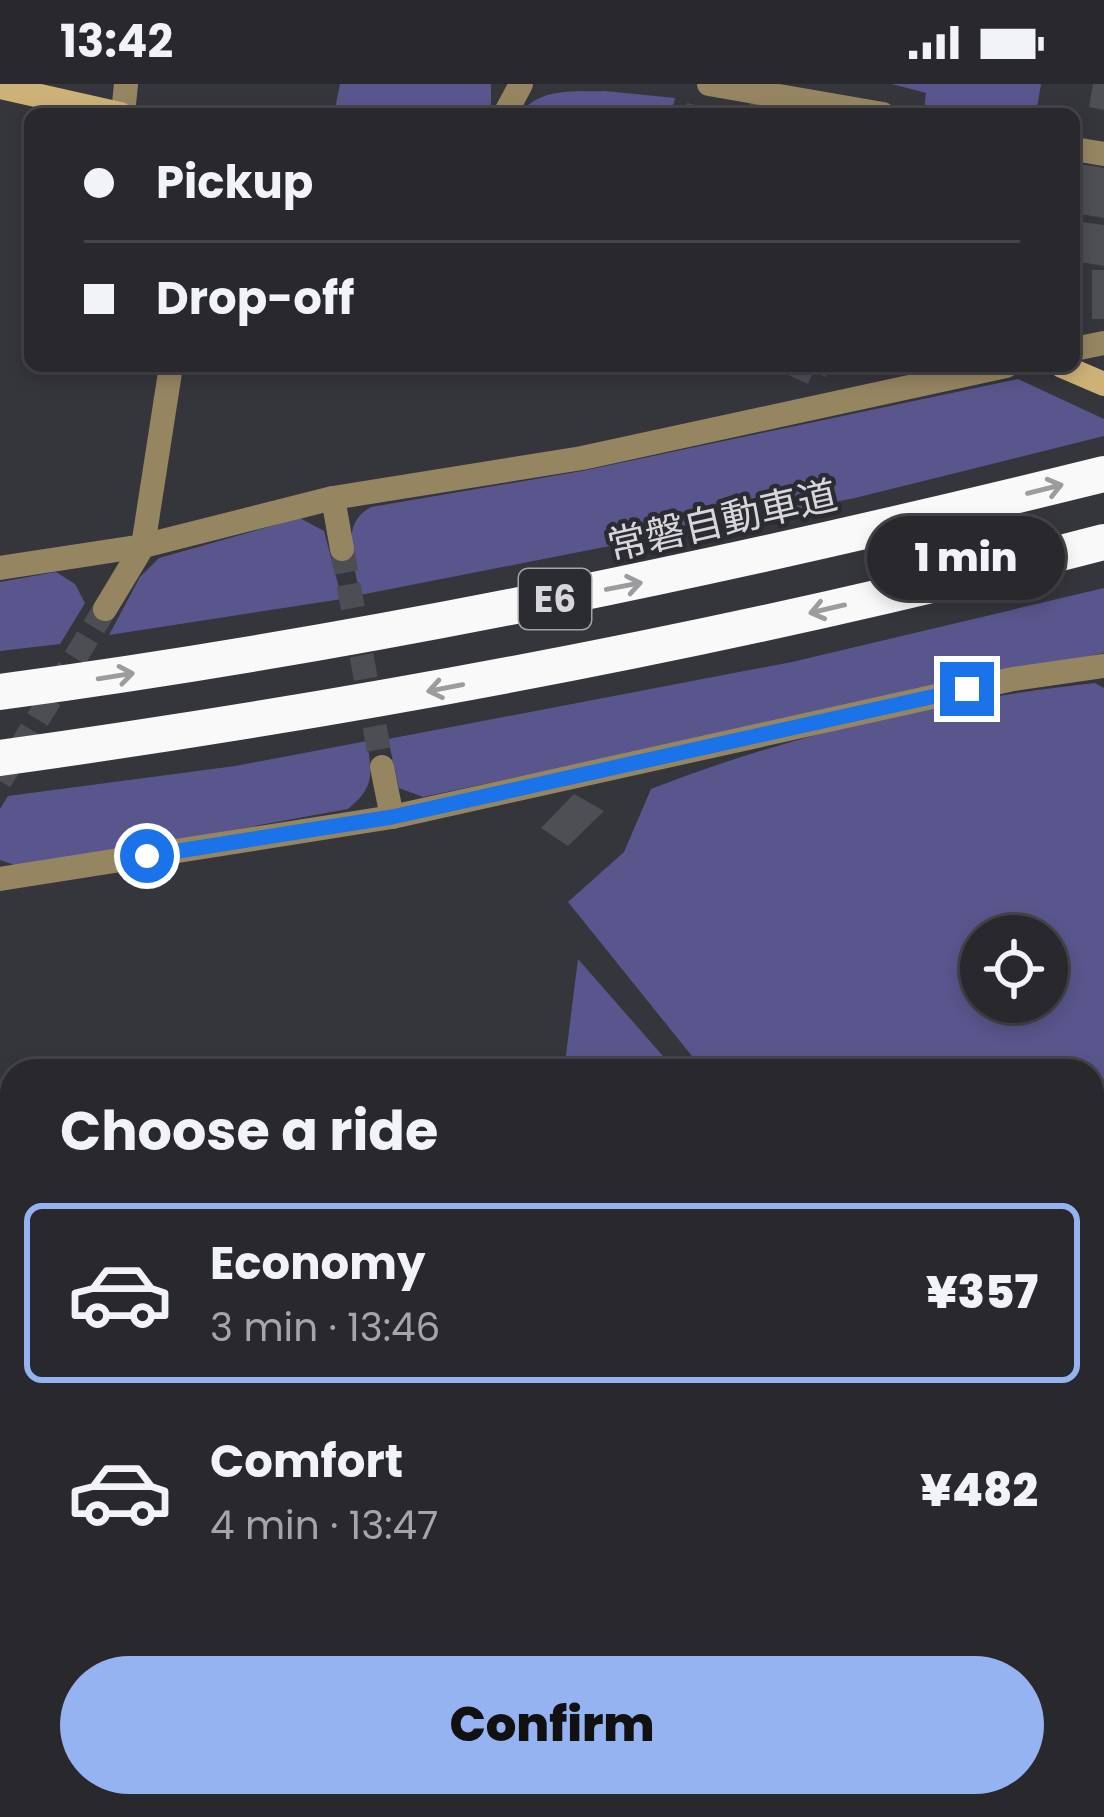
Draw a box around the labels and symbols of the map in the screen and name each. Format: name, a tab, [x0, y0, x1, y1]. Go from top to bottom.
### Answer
street label: 常磐自動車道	[602, 467, 842, 574]
one-way arrow	[1025, 477, 1063, 499]
callout: 1 min	[868, 515, 1066, 599]
road number: E6	[519, 569, 591, 629]
one-way arrow	[604, 574, 643, 596]
one-way arrow	[809, 599, 847, 621]
route end	[940, 662, 994, 716]
one-way arrow	[96, 664, 135, 687]
one-way arrow	[427, 678, 466, 700]
route start	[120, 829, 174, 883]

